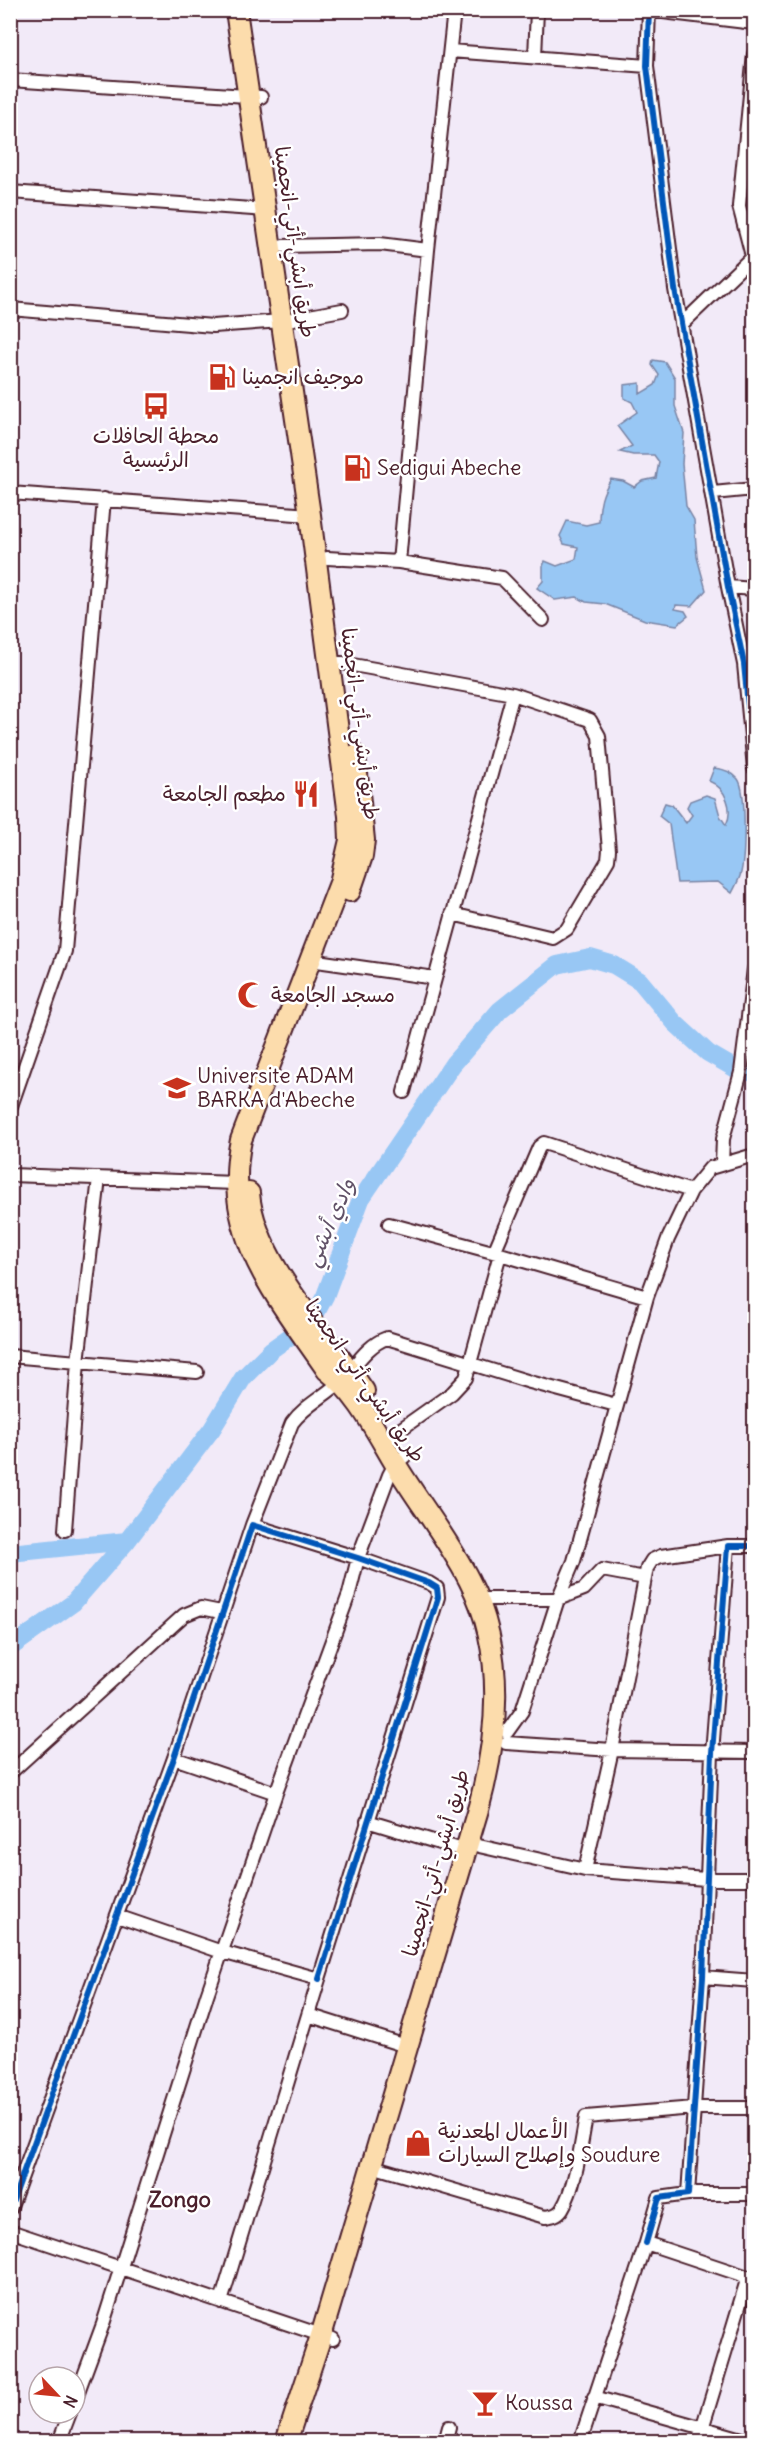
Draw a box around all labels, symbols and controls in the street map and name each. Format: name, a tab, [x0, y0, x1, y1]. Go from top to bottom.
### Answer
street label: طريق أبشي-أتي-انجمينا	[263, 144, 322, 340]
fuel station icon: موجيف انجمينا	[207, 362, 237, 392]
place label: موجيف انجمينا	[242, 363, 364, 390]
bus stop icon: محطة الحافلات الرئيسية	[141, 391, 171, 421]
place label: محطة الحافلات الرئيسية	[93, 422, 219, 473]
fuel station icon: Sedigui Abeche	[342, 453, 372, 483]
place label: Sedigui Abeche	[377, 454, 521, 481]
street label: طريق أبشي-أتي-انجمينا	[329, 626, 386, 822]
restaurant icon: مطعم الجامعة	[291, 779, 321, 809]
place label: مطعم الجامعة	[163, 780, 286, 810]
mosque icon: مسجد الجامعة	[236, 980, 266, 1010]
place label: مسجد الجامعة	[271, 981, 395, 1008]
place label: Universite ADAM BARKA d'Abeche	[197, 1062, 355, 1113]
school or university icon: Universite ADAM BARKA d'Abeche	[162, 1073, 192, 1103]
water label: وادي أبشي	[297, 1174, 366, 1273]
street label: طريق أبشي-أتي-انجمينا	[294, 1294, 432, 1471]
street label: طريق أبشي-أتي-انجمينا	[396, 1766, 481, 1961]
place label: الأعمال المعدنية وإصلاح السيارات Soudure	[438, 2117, 660, 2169]
shop icon: الأعمال المعدنية وإصلاح السيارات Soudure	[403, 2128, 433, 2158]
district label: Zongo	[149, 2185, 211, 2213]
north arrow	[27, 2365, 87, 2425]
bar icon: Koussa	[470, 2388, 500, 2418]
place label: Koussa	[505, 2389, 573, 2416]
text: N	[59, 2392, 82, 2411]

